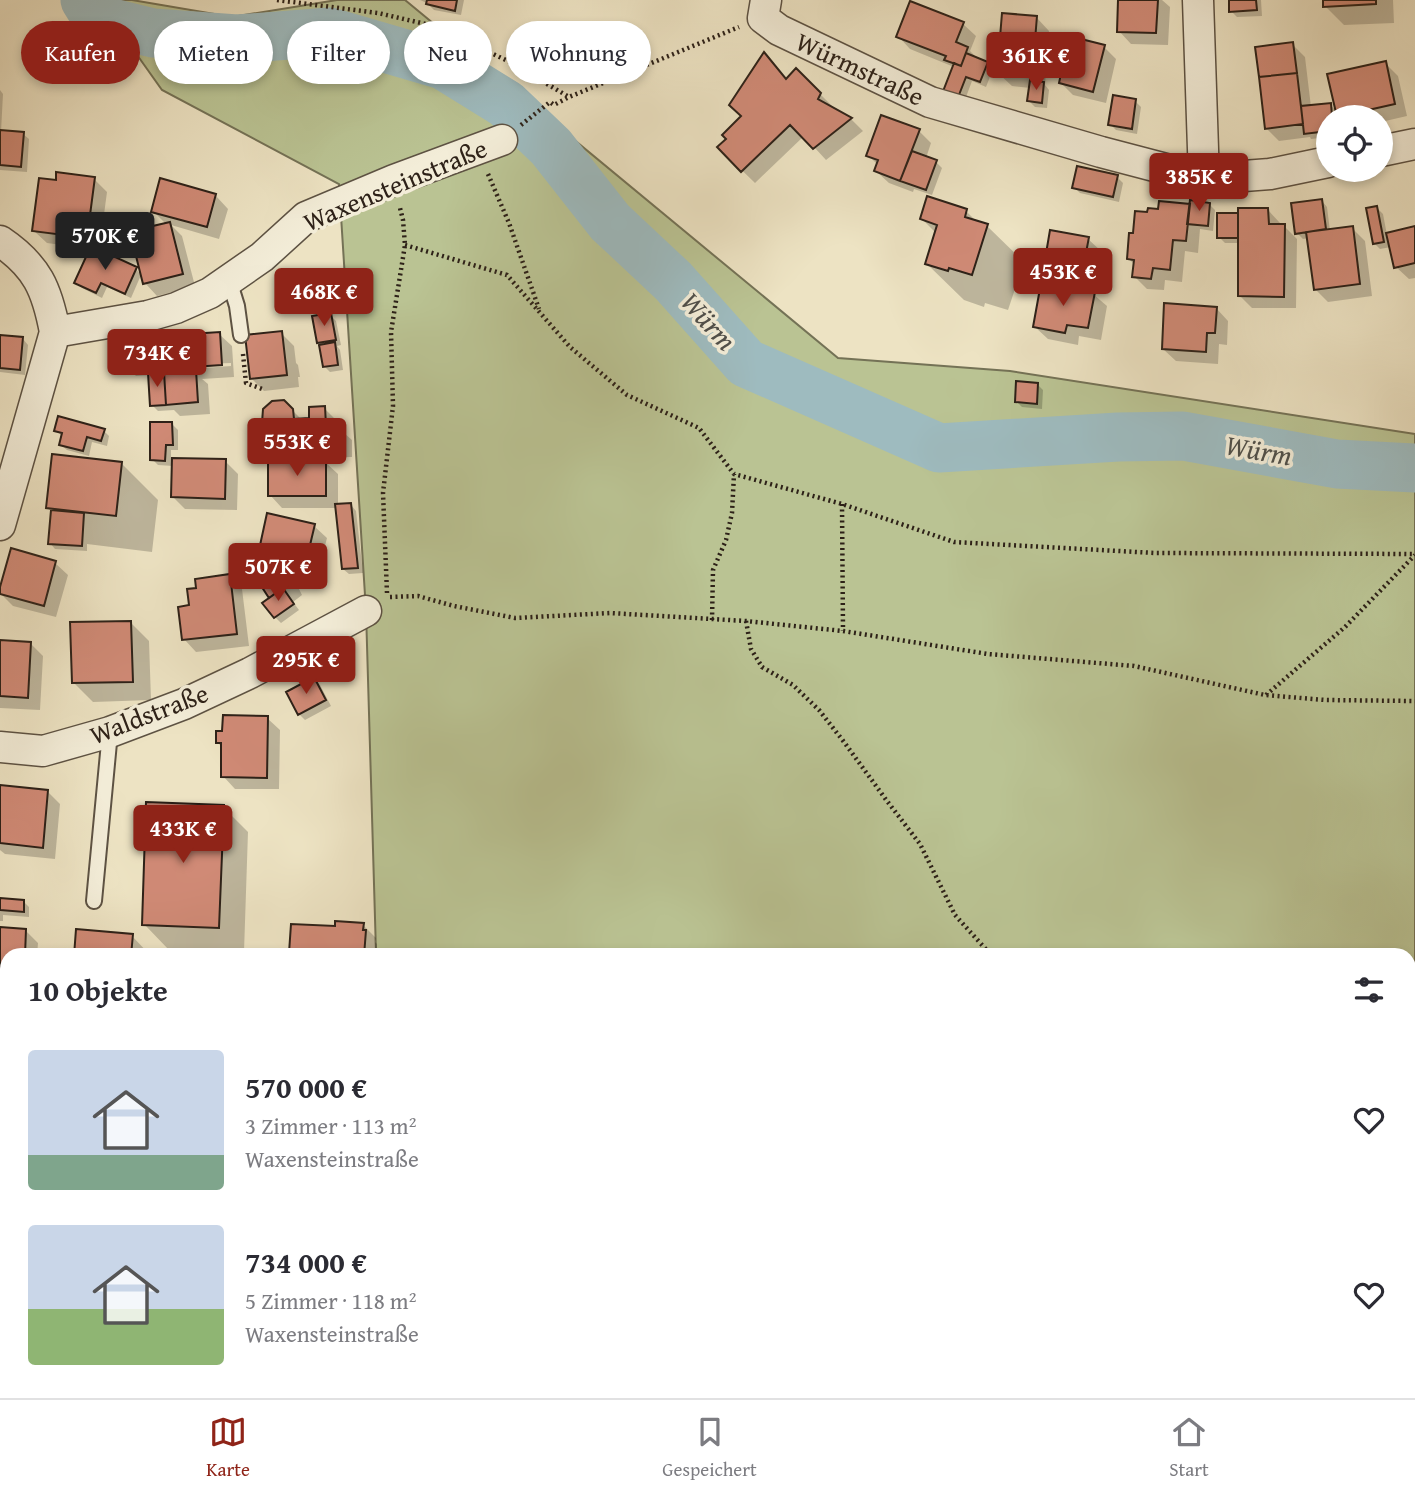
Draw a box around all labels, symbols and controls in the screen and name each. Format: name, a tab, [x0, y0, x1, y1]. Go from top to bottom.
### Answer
chip: Kaufen	[21, 21, 140, 84]
chip: Mieten	[154, 21, 273, 84]
chip: Filter	[287, 21, 390, 84]
chip: Neu	[404, 21, 492, 84]
chip: Wohnung	[506, 21, 651, 84]
street label: Würmstraße	[790, 22, 931, 115]
pin: 361K €	[979, 32, 1093, 92]
text: 361K €	[1002, 38, 1070, 71]
map controls	[1316, 105, 1393, 182]
button: locate	[1316, 105, 1393, 182]
street label: Waxensteinstraße	[297, 128, 493, 241]
pin: 385K €	[1142, 154, 1256, 213]
text: 385K €	[1165, 159, 1233, 192]
pin: 570K €	[48, 212, 162, 272]
text: 570K €	[71, 218, 139, 251]
pin: 453K €	[1006, 248, 1120, 308]
text: 453K €	[1029, 254, 1097, 287]
pin: 468K €	[267, 268, 381, 328]
text: 468K €	[290, 274, 358, 307]
water label: Würm	[672, 282, 747, 359]
pin: 734K €	[100, 330, 214, 389]
text: 734K €	[123, 335, 191, 368]
pin: 553K €	[240, 419, 354, 478]
text: 553K €	[263, 424, 331, 457]
water label: Würm	[1223, 424, 1296, 476]
pin: 507K €	[221, 544, 335, 603]
text: 507K €	[244, 549, 312, 582]
pin: 295K €	[249, 636, 363, 696]
text: 295K €	[272, 642, 340, 675]
street label: Waldstraße	[84, 673, 214, 754]
pin: 433K €	[126, 806, 240, 865]
text: 433K €	[149, 811, 217, 844]
text: 10 Objekte	[28, 968, 168, 1012]
icon: filters	[1350, 971, 1388, 1009]
text: 570 000 €	[245, 1065, 367, 1109]
icon: home	[84, 1078, 168, 1162]
icon: heart	[1350, 1101, 1388, 1139]
text: 3 Zimmer · 113 m²	[245, 1109, 416, 1142]
text: Waxensteinstraße	[245, 1142, 419, 1175]
text: 734 000 €	[245, 1240, 367, 1284]
icon: home	[84, 1253, 168, 1337]
icon: heart	[1350, 1276, 1388, 1314]
text: 5 Zimmer · 118 m²	[245, 1284, 416, 1317]
text: Waxensteinstraße	[245, 1317, 419, 1350]
tab: Karte	[206, 1413, 250, 1483]
tab: Gespeichert	[662, 1413, 757, 1483]
tab: Start	[1169, 1413, 1209, 1483]

